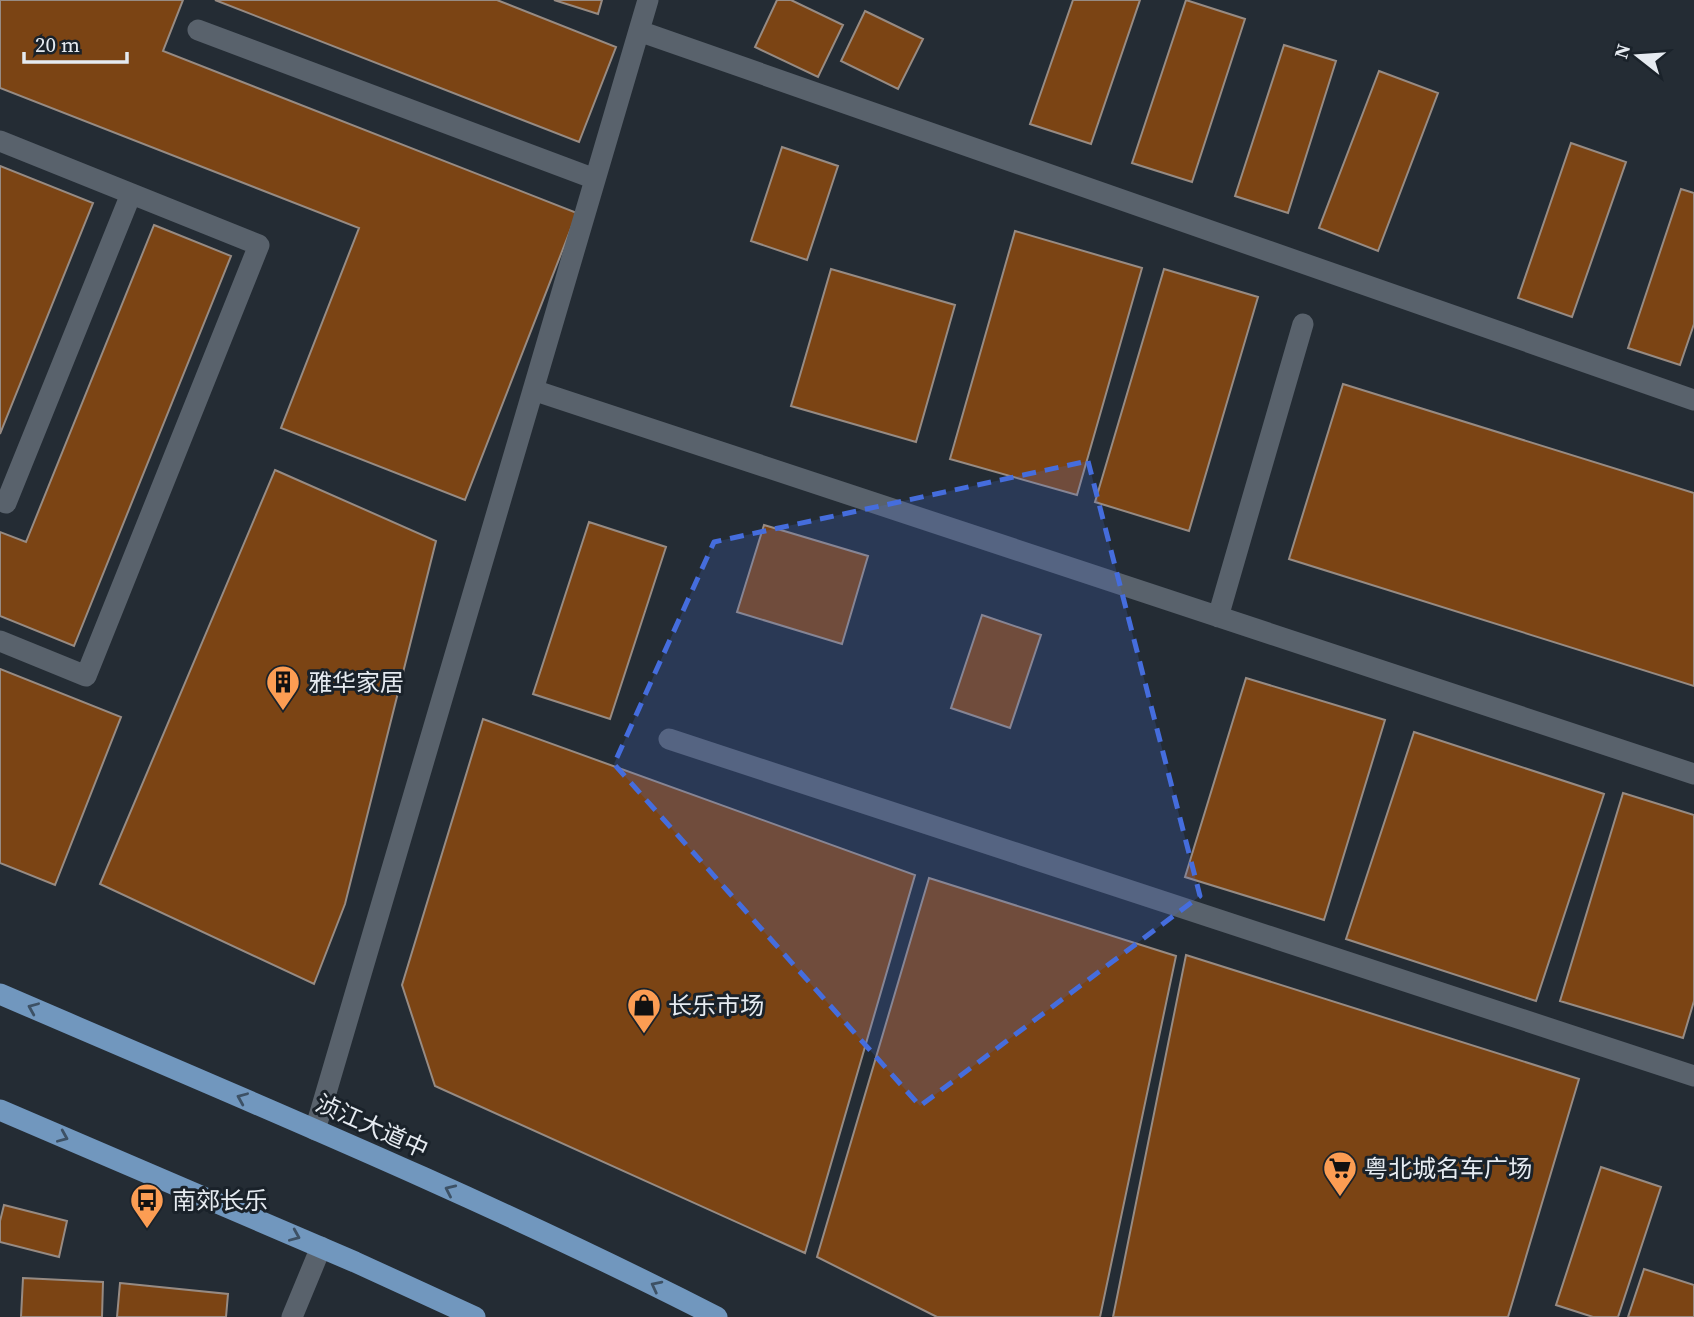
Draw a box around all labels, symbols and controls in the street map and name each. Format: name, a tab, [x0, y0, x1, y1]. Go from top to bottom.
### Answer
scale bar	[24, 21, 128, 65]
north arrow	[1603, 21, 1673, 91]
text: 20 m	[35, 30, 80, 59]
text: N	[1607, 40, 1636, 61]
building icon: 雅华家居	[264, 663, 302, 712]
place label: 雅华家居	[308, 666, 404, 699]
shop icon: 长乐市场	[625, 986, 663, 1035]
place label: 长乐市场	[668, 989, 764, 1022]
one-way arrow	[28, 1002, 40, 1016]
street label: 浈江大道中	[310, 1087, 434, 1165]
one-way arrow	[237, 1093, 249, 1107]
one-way arrow	[56, 1129, 68, 1143]
supermarket icon: 粤北城名车广场	[1321, 1149, 1359, 1198]
place label: 粤北城名车广场	[1364, 1152, 1532, 1185]
bus stop icon: 南郊长乐	[128, 1181, 166, 1230]
place label: 南郊长乐	[172, 1184, 268, 1217]
one-way arrow	[445, 1184, 457, 1198]
one-way arrow	[288, 1227, 300, 1241]
one-way arrow	[651, 1281, 663, 1294]

